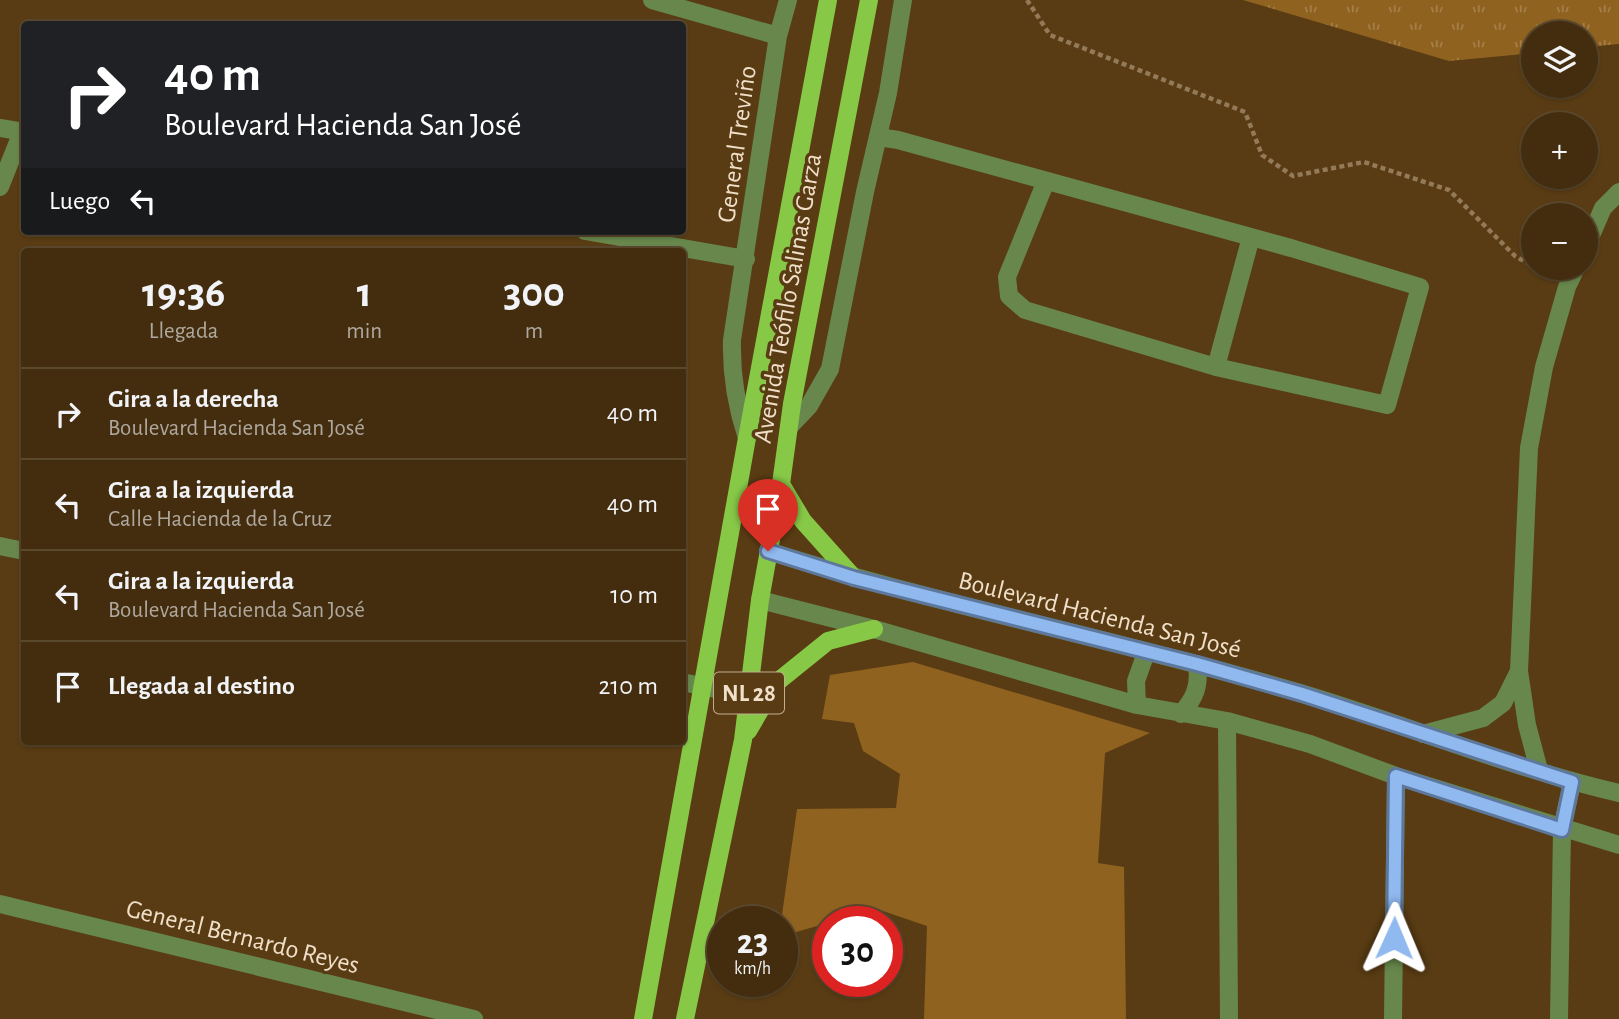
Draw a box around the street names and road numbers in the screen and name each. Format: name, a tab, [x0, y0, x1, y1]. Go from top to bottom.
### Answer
street label: General Treviño	[713, 64, 761, 224]
street label: Avenida Teófilo Salinas Garza	[750, 151, 826, 445]
street label: Boulevard Hacienda San José	[956, 567, 1244, 663]
road number: NL 28	[714, 672, 784, 714]
street label: General Bernardo Reyes	[124, 895, 362, 979]

